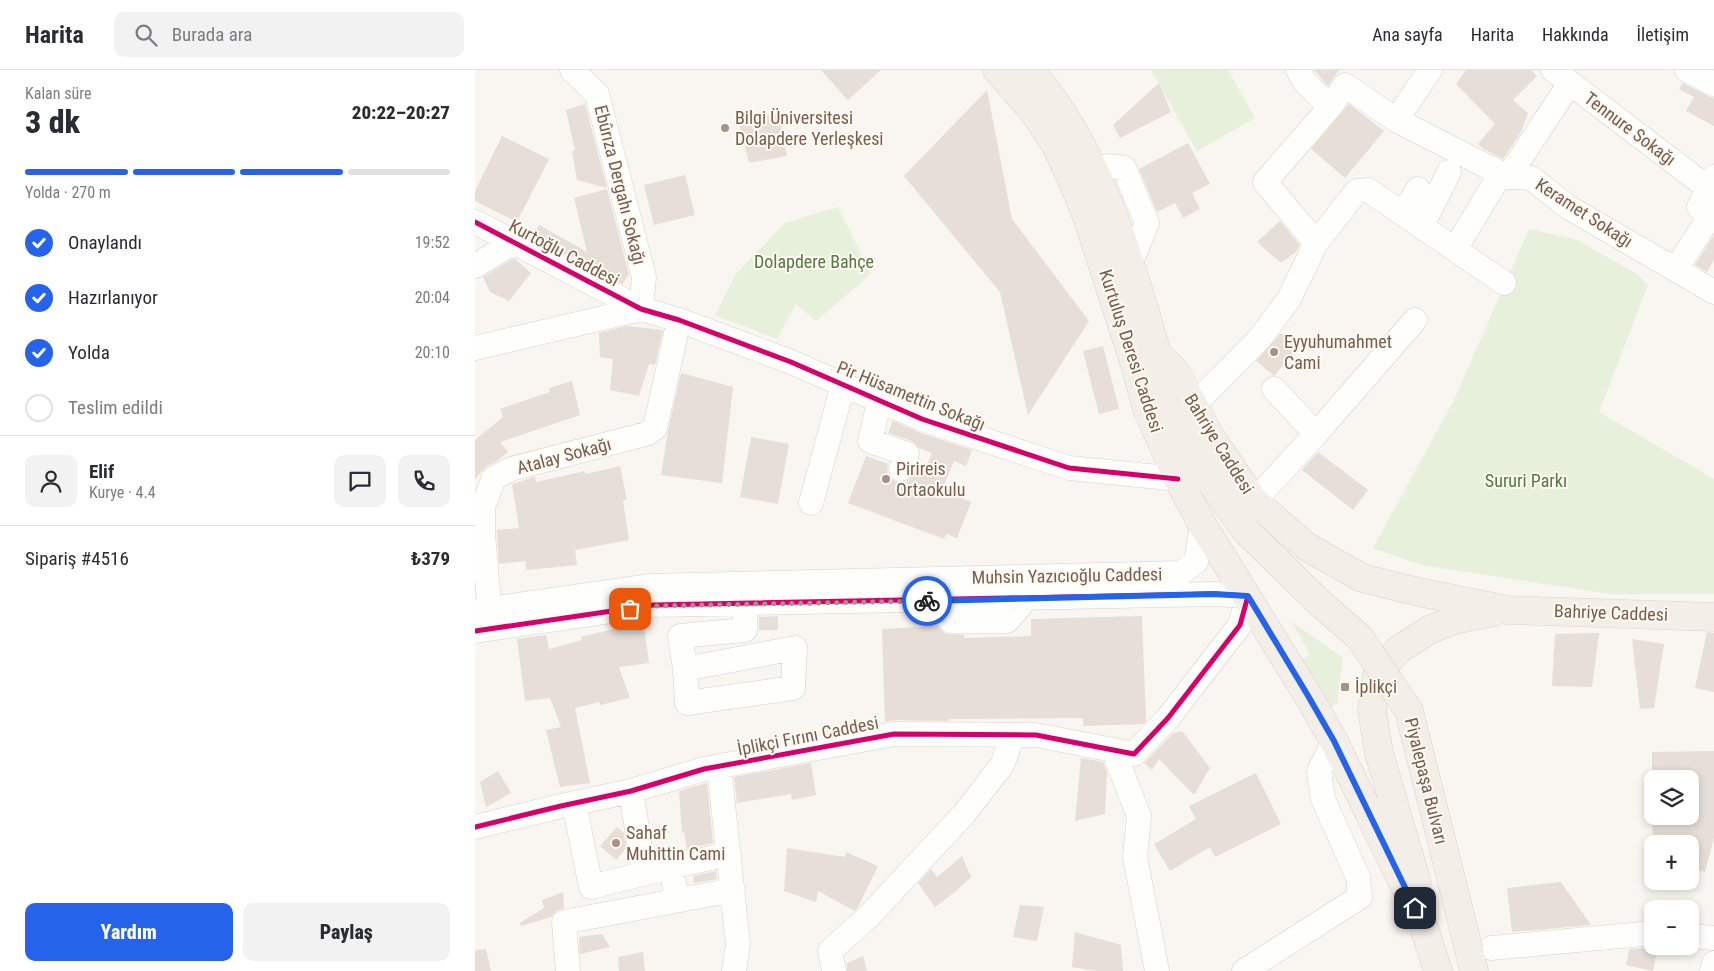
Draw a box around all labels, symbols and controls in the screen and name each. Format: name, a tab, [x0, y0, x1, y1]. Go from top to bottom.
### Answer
search box	[114, 12, 464, 57]
text: Harita	[25, 21, 84, 49]
icon: search	[132, 21, 160, 49]
text: Burada ara	[172, 23, 252, 46]
text: Ana sayfa	[1372, 24, 1443, 45]
text: Harita	[1471, 24, 1514, 45]
text: Hakkında	[1542, 24, 1609, 45]
text: İletişim	[1637, 24, 1689, 45]
text: Kalan süre	[25, 84, 91, 103]
street label: Tennure Sokağı	[1580, 87, 1680, 170]
text: 20:22–20:27	[352, 101, 450, 124]
text: 3 dk	[25, 103, 80, 141]
street label: Ebûrıza Dergahı Sokağı	[590, 103, 650, 267]
place label: Bilgi Üniversitesi Dolapdere Yerleşkesi	[735, 107, 883, 149]
marker: Bilgi Üniversitesi Dolapdere Yerleşkesi	[719, 122, 731, 134]
street label: Keramet Sokağı	[1532, 173, 1637, 252]
text: Yolda · 270 m	[25, 183, 111, 202]
street label: Kurtoğlu Caddesi	[506, 215, 623, 290]
icon: check	[25, 229, 53, 257]
text: Onaylandı	[68, 231, 142, 254]
text: 19:52	[415, 233, 450, 252]
park label: Dolapdere Bahçe	[754, 251, 874, 272]
street label: Kurtuluş Deresi Caddesi	[1095, 267, 1168, 435]
icon: check	[25, 284, 53, 312]
text: Hazırlanıyor	[68, 286, 158, 309]
text: 20:04	[415, 288, 450, 307]
place label: Eyyuhumahmet Cami	[1284, 331, 1392, 373]
icon: check	[25, 339, 53, 367]
text: Yolda	[68, 341, 110, 364]
text: 20:10	[415, 343, 450, 362]
marker: Eyyuhumahmet Cami	[1268, 346, 1280, 358]
street label: Pir Hüsamettin Sokağı	[834, 356, 988, 435]
street label: Bahriye Caddesi	[1180, 390, 1259, 498]
text: Teslim edildi	[68, 396, 163, 419]
street label: Atalay Sokağı	[514, 433, 613, 478]
button: person	[25, 455, 77, 507]
button: chat	[334, 455, 386, 507]
button: phone	[398, 455, 450, 507]
place label: Pirireis Ortaokulu	[896, 458, 965, 500]
text: Elif	[89, 460, 114, 483]
park label: Sururi Parkı	[1485, 470, 1567, 491]
marker: Pirireis Ortaokulu	[880, 473, 892, 485]
text: Kurye · 4.4	[89, 483, 156, 502]
text: Sipariş #4516	[25, 547, 129, 570]
text: ₺379	[411, 547, 450, 570]
street label: Muhsin Yazıcıoğlu Caddesi	[972, 563, 1162, 588]
courier	[902, 576, 952, 626]
icon: bike	[913, 587, 941, 615]
pin	[609, 588, 651, 630]
icon: bag	[616, 595, 644, 623]
street label: Bahriye Caddesi	[1554, 600, 1668, 625]
place label: İplikçi	[1355, 676, 1397, 697]
marker: İplikçi	[1339, 681, 1351, 693]
street label: İplikçi Fırını Caddesi	[736, 712, 880, 759]
street label: Piyalepaşa Bulvarı	[1401, 715, 1452, 846]
map controls	[1644, 770, 1699, 955]
button: layers	[1644, 770, 1699, 825]
place label: Sahaf Muhittin Cami	[626, 822, 725, 864]
button: +	[1644, 835, 1699, 890]
marker: Sahaf Muhittin Cami	[610, 837, 622, 849]
pin	[1394, 887, 1436, 929]
icon: home	[1401, 894, 1429, 922]
button: −	[1644, 900, 1699, 955]
button: Yardım	[25, 903, 233, 961]
button: Paylaş	[243, 903, 450, 961]

